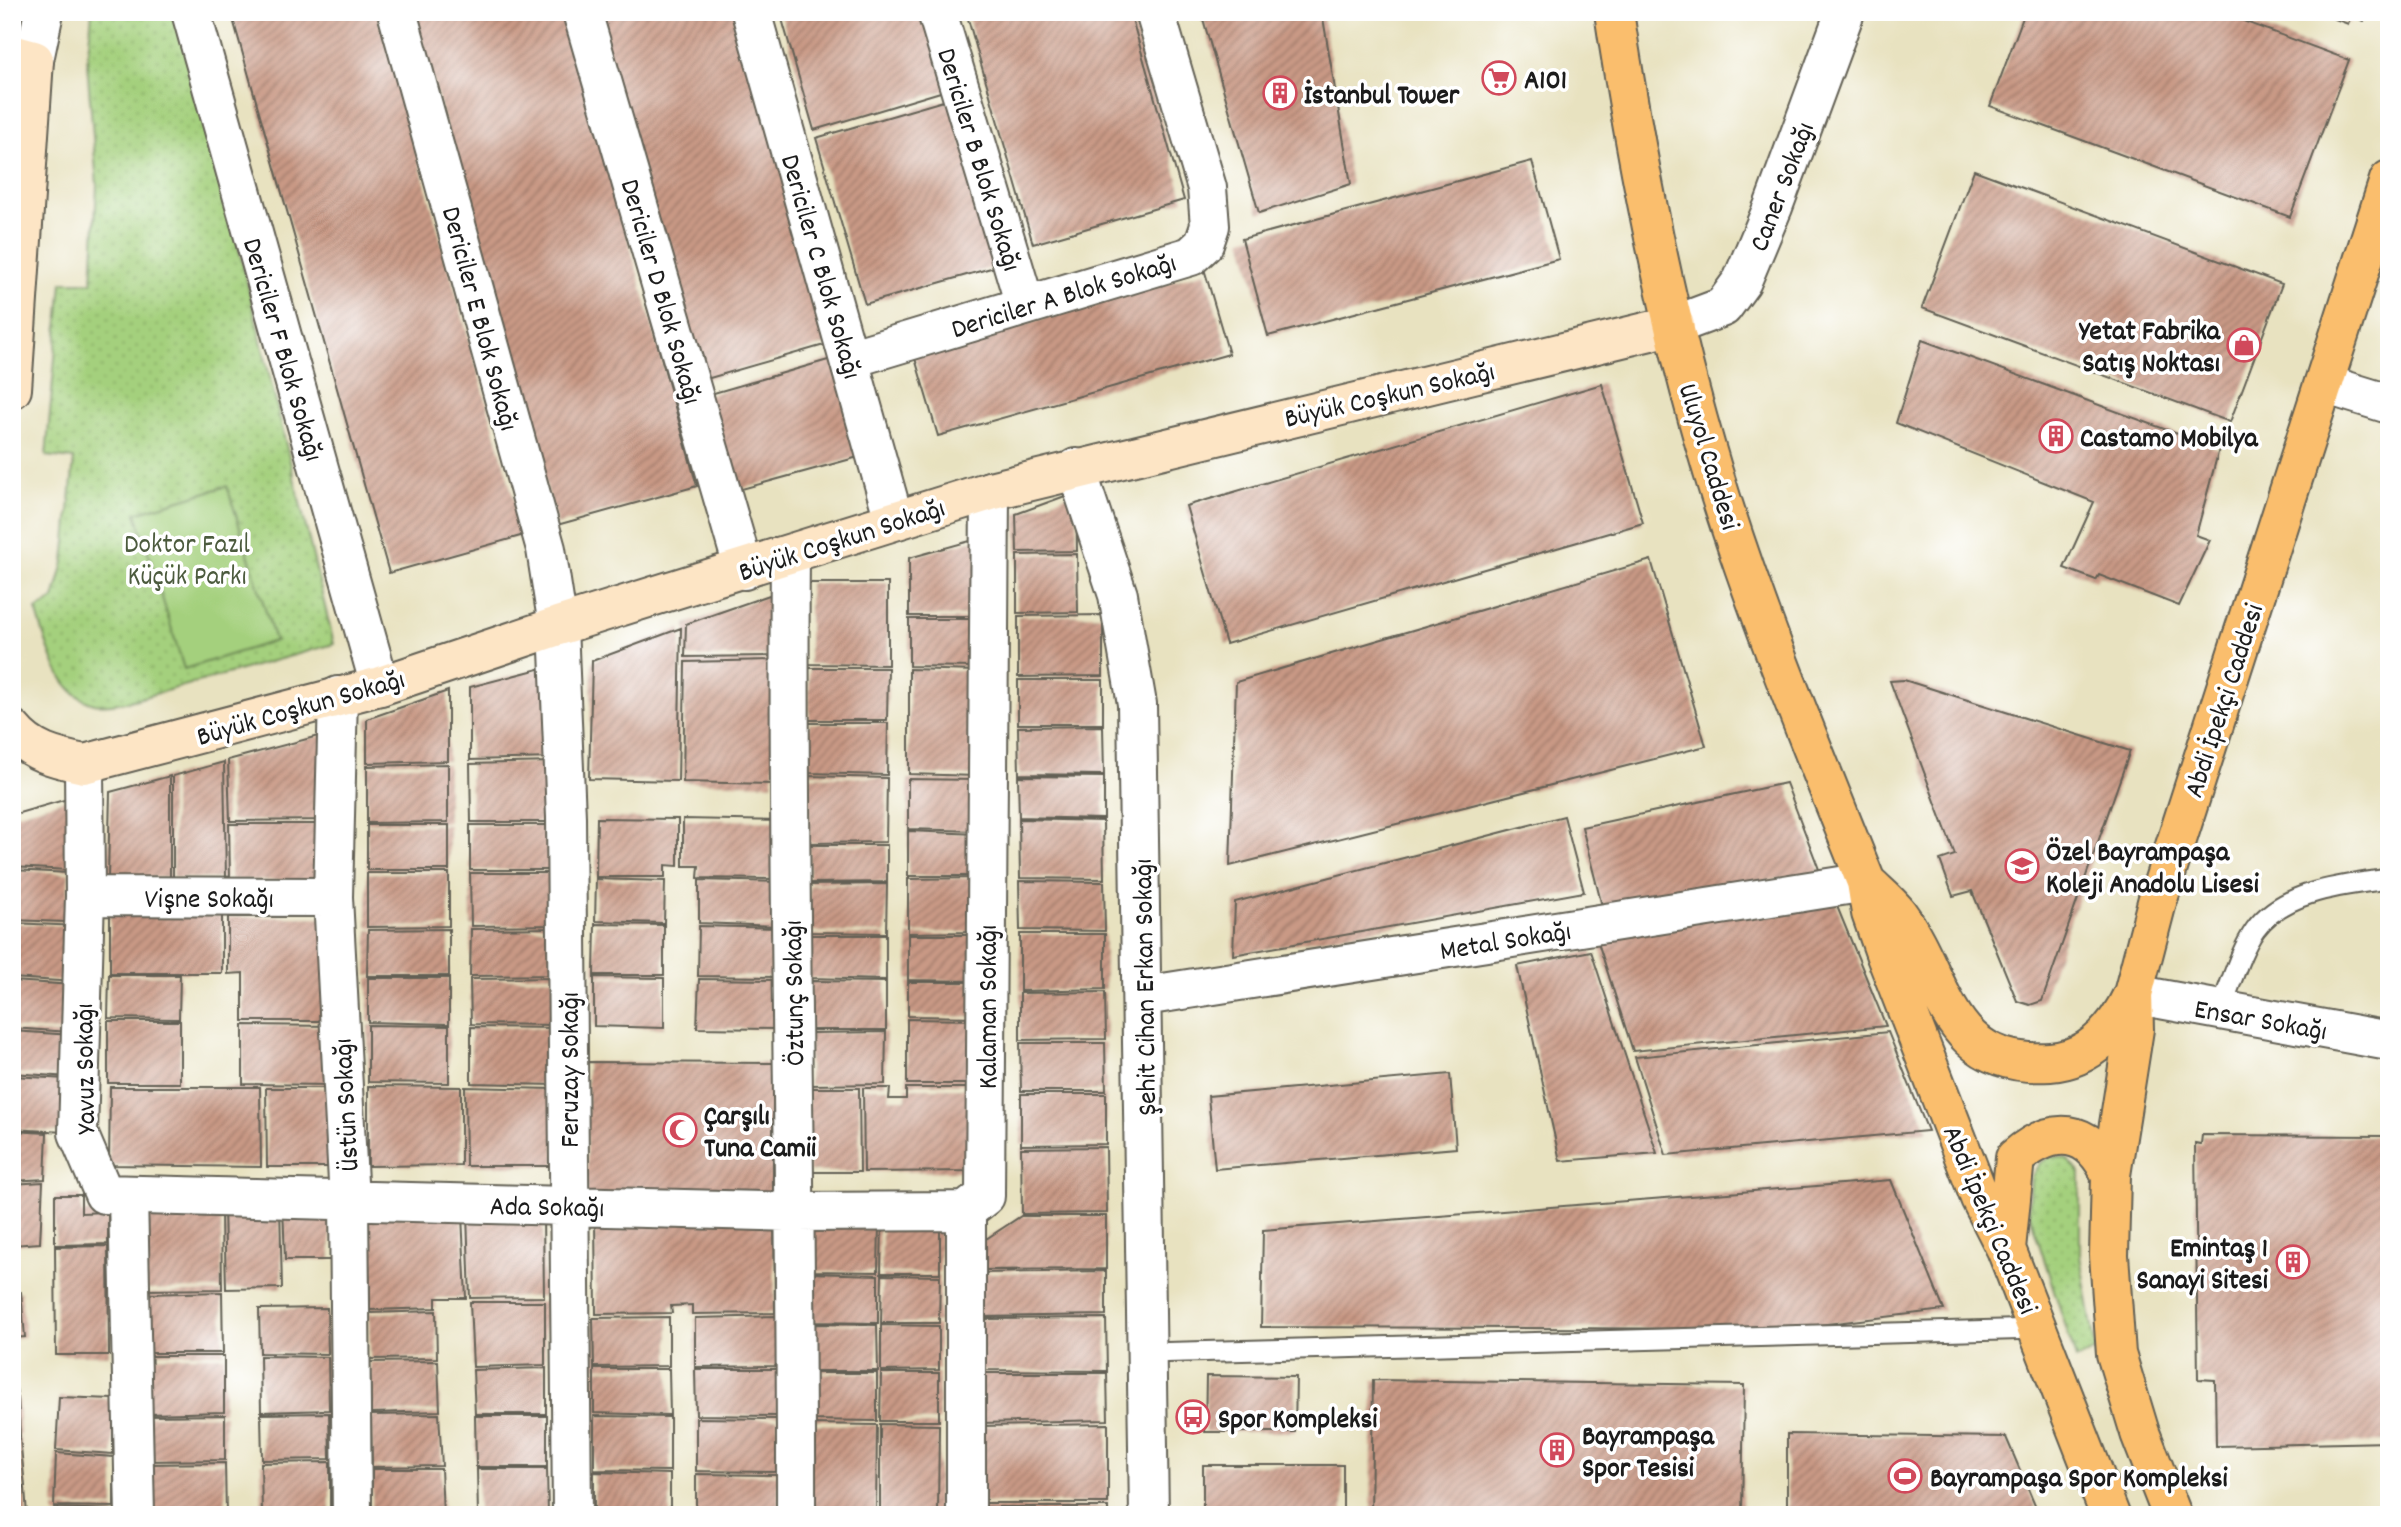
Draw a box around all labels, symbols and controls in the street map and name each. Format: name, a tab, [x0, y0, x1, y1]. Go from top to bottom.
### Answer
street label: Dericiler B Blok Sokağı	[923, 44, 1029, 277]
supermarket icon: A101	[1480, 59, 1518, 97]
place label: A101	[1524, 63, 1567, 103]
building icon: İstanbul Tower	[1261, 74, 1299, 112]
place label: İstanbul Tower	[1304, 78, 1460, 118]
street label: Caner Sokağı	[1742, 117, 1828, 258]
street label: Dericiler C Blok Sokağı	[767, 150, 869, 384]
street label: Dericiler D Blok Sokağı	[607, 175, 709, 410]
street label: Dericiler E Blok Sokağı	[428, 203, 526, 436]
street label: Dericiler F Blok Sokağı	[229, 234, 331, 467]
street label: Dericiler A Blok Sokağı	[947, 246, 1182, 352]
place label: Yetat Fabrika Satış Noktası	[2078, 314, 2221, 386]
shop icon: Yetat Fabrika Satış Noktası	[2225, 326, 2263, 364]
street label: Büyük Coşkun Sokağı	[1281, 354, 1499, 442]
street label: Uluyol Caddesi	[1665, 379, 1748, 536]
building icon: Castamo Mobilya	[2037, 417, 2075, 455]
place label: Castamo Mobilya	[2080, 421, 2258, 461]
street label: Büyük Coşkun Sokağı	[734, 491, 951, 595]
park label: Doktor Fazıl Küçük Parkı	[124, 527, 250, 599]
street label: Abdi İpekçi Caddesi	[2177, 599, 2277, 804]
street label: Büyük Coşkun Sokağı	[193, 662, 410, 760]
place label: Özel Bayrampaşa Koleji Anadolu Lisesi	[2046, 835, 2259, 907]
school or university icon: Özel Bayrampaşa Koleji Anadolu Lisesi	[2003, 847, 2041, 885]
street label: Şehit Cihan Erkan Sokağı	[1126, 858, 1170, 1116]
street label: Vişne Sokağı	[144, 882, 274, 922]
street label: Metal Sokağı	[1437, 914, 1574, 974]
street label: Öztunç Sokağı	[776, 920, 818, 1066]
street label: Kalaman Sokağı	[971, 925, 1011, 1089]
street label: Feruzay Sokağı	[553, 992, 593, 1148]
street label: Ensar Sokağı	[2191, 992, 2330, 1054]
street label: Yavuz Sokağı	[67, 1003, 109, 1135]
street label: Üstün Sokağı	[326, 1037, 372, 1172]
place label: Çarşılı Tuna Camii	[704, 1099, 816, 1171]
mosque icon: Çarşılı Tuna Camii	[661, 1111, 699, 1149]
street label: Abdi İpekçi Caddesi	[1930, 1120, 2045, 1322]
street label: Ada Sokağı	[489, 1189, 605, 1231]
place label: Emintaş 1 Sanayi Sitesi	[2137, 1231, 2268, 1303]
building icon: Emintaş 1 Sanayi Sitesi	[2274, 1243, 2312, 1281]
bus stop icon: Spor Kompleksi	[1174, 1398, 1212, 1436]
place label: Spor Kompleksi	[1218, 1402, 1377, 1442]
place label: Bayrampaşa Spor Tesisi	[1582, 1419, 1715, 1491]
building icon: Bayrampaşa Spor Tesisi	[1538, 1431, 1576, 1469]
sports icon: Bayrampaşa Spor Kompleksi	[1886, 1457, 1924, 1495]
place label: Bayrampaşa Spor Kompleksi	[1930, 1461, 2228, 1501]

